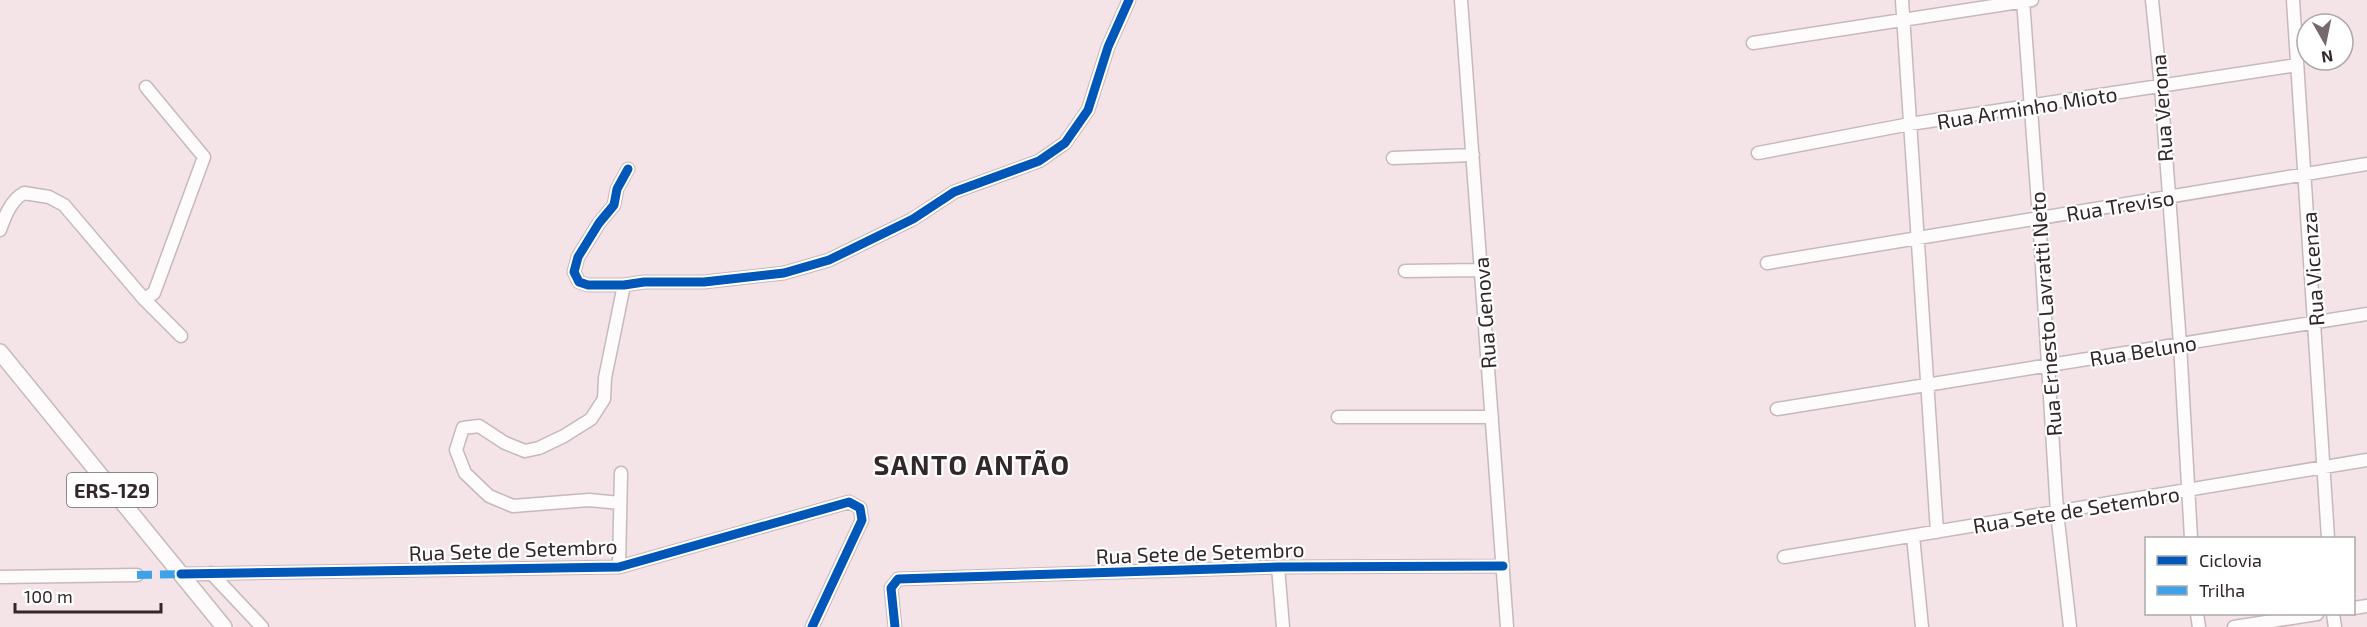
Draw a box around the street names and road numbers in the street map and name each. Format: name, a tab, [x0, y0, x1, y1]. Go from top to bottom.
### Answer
street label: Rua Verona	[2145, 53, 2177, 163]
street label: Rua Arminho Mioto	[1935, 80, 2119, 134]
street label: Rua Treviso	[2064, 184, 2176, 226]
street label: Rua Ernesto Lavratti Neto	[2024, 191, 2066, 437]
street label: Rua Vicenza	[2296, 211, 2328, 327]
street label: Rua Genova	[1468, 256, 1500, 370]
street label: Rua Beluno	[2088, 329, 2198, 371]
road number: ERS-129	[67, 473, 157, 507]
street label: Rua Sete de Setembro	[1971, 480, 2181, 538]
street label: Rua Sete de Setembro	[408, 533, 618, 565]
street label: Rua Sete de Setembro	[1095, 536, 1305, 568]

